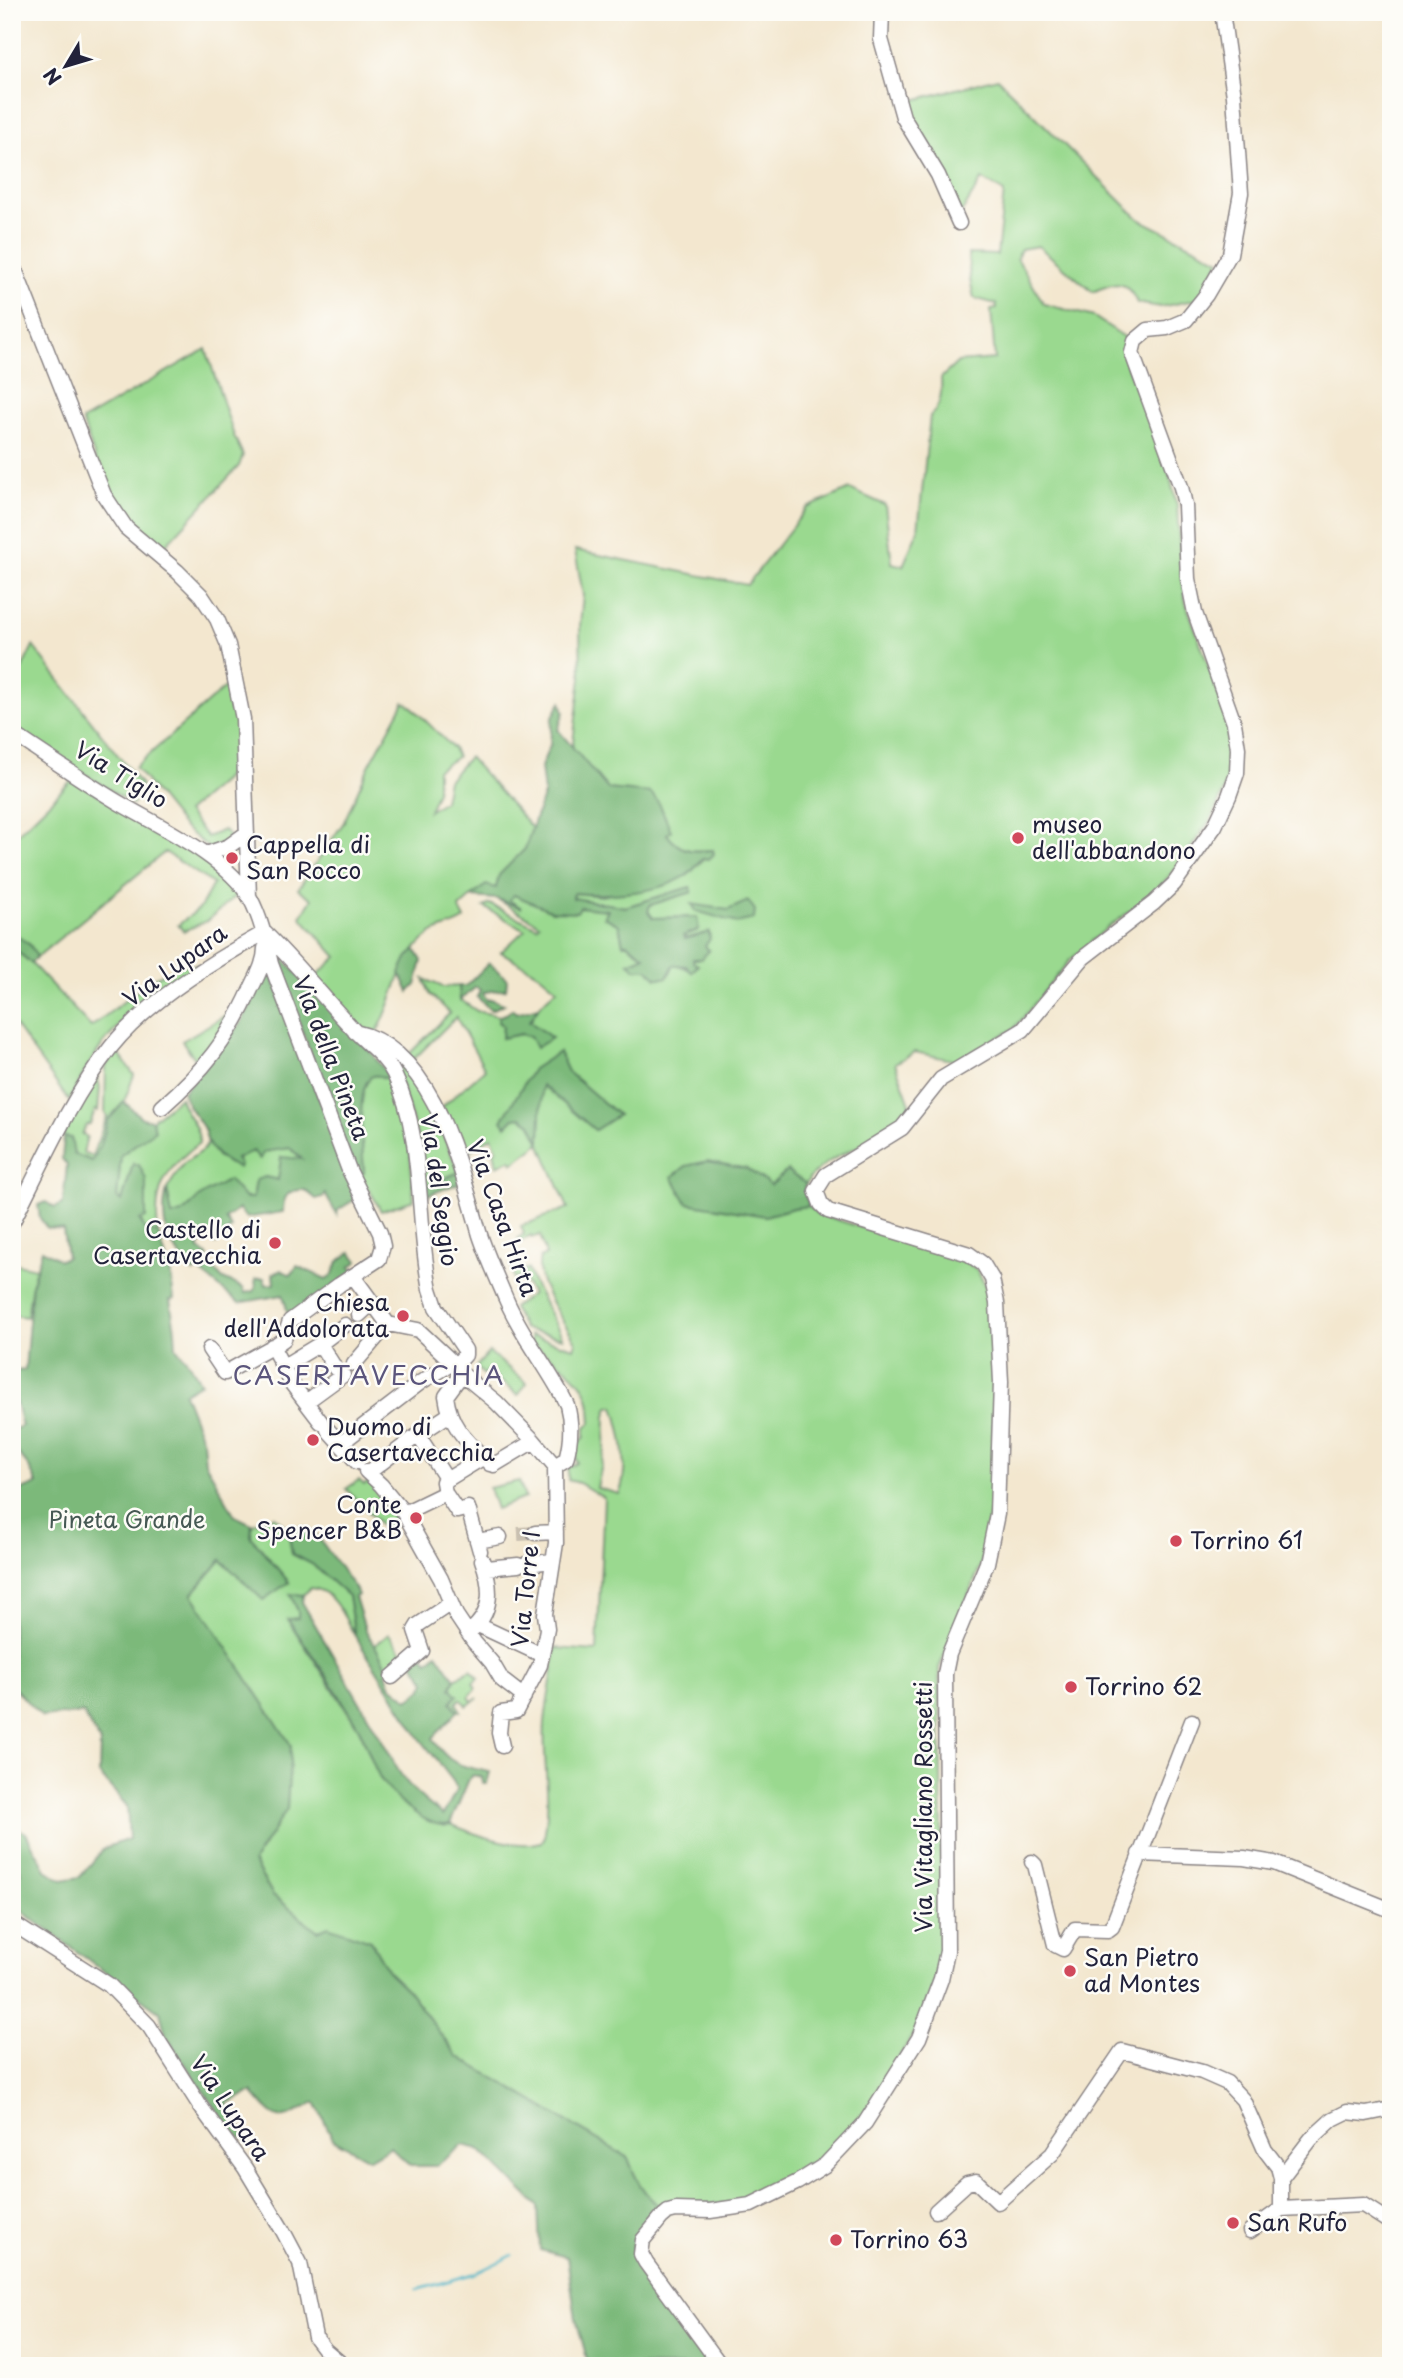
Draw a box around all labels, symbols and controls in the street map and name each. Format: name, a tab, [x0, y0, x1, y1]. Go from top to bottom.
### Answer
north arrow	[32, 32, 102, 102]
text: N	[36, 63, 67, 92]
street label: Via Tiglio	[68, 731, 175, 816]
place label: museo dell'abbandono	[1032, 806, 1196, 867]
place label: Cappella di San Rocco	[246, 826, 370, 887]
marker: museo dell'abbandono	[1010, 830, 1026, 846]
marker: Cappella di San Rocco	[224, 850, 240, 866]
street label: Via Lupara	[115, 915, 234, 1015]
street label: Via della Pineta	[285, 970, 380, 1145]
street label: Via del Seggio	[412, 1111, 469, 1268]
street label: Via Casa Hirta	[459, 1134, 548, 1301]
place label: Castello di Casertavecchia	[93, 1211, 262, 1272]
marker: Castello di Casertavecchia	[267, 1235, 283, 1251]
place label: Chiesa dell'Addolorata	[224, 1284, 390, 1345]
marker: Chiesa dell'Addolorata	[395, 1308, 411, 1324]
district label: CASERTAVECCHIA	[233, 1355, 505, 1394]
place label: Duomo di Casertavecchia	[327, 1408, 496, 1469]
marker: Duomo di Casertavecchia	[305, 1432, 321, 1448]
place label: Conte Spencer B&B	[256, 1486, 402, 1547]
park label: Pineta Grande	[48, 1501, 206, 1536]
marker: Conte Spencer B&B	[408, 1510, 424, 1526]
place label: Torrino 61	[1190, 1522, 1303, 1557]
street label: Via Torre I	[501, 1529, 548, 1649]
marker: Torrino 61	[1168, 1533, 1184, 1549]
place label: Torrino 62	[1085, 1668, 1202, 1703]
marker: Torrino 62	[1063, 1679, 1079, 1695]
street label: Via Vitagliano Rossetti	[905, 1681, 940, 1933]
place label: San Pietro ad Montes	[1084, 1939, 1200, 2000]
marker: San Pietro ad Montes	[1062, 1963, 1078, 1979]
street label: Via Lupara	[183, 2047, 280, 2168]
place label: San Rufo	[1247, 2204, 1347, 2239]
marker: San Rufo	[1225, 2215, 1241, 2231]
place label: Torrino 63	[850, 2221, 968, 2256]
marker: Torrino 63	[828, 2232, 844, 2248]

